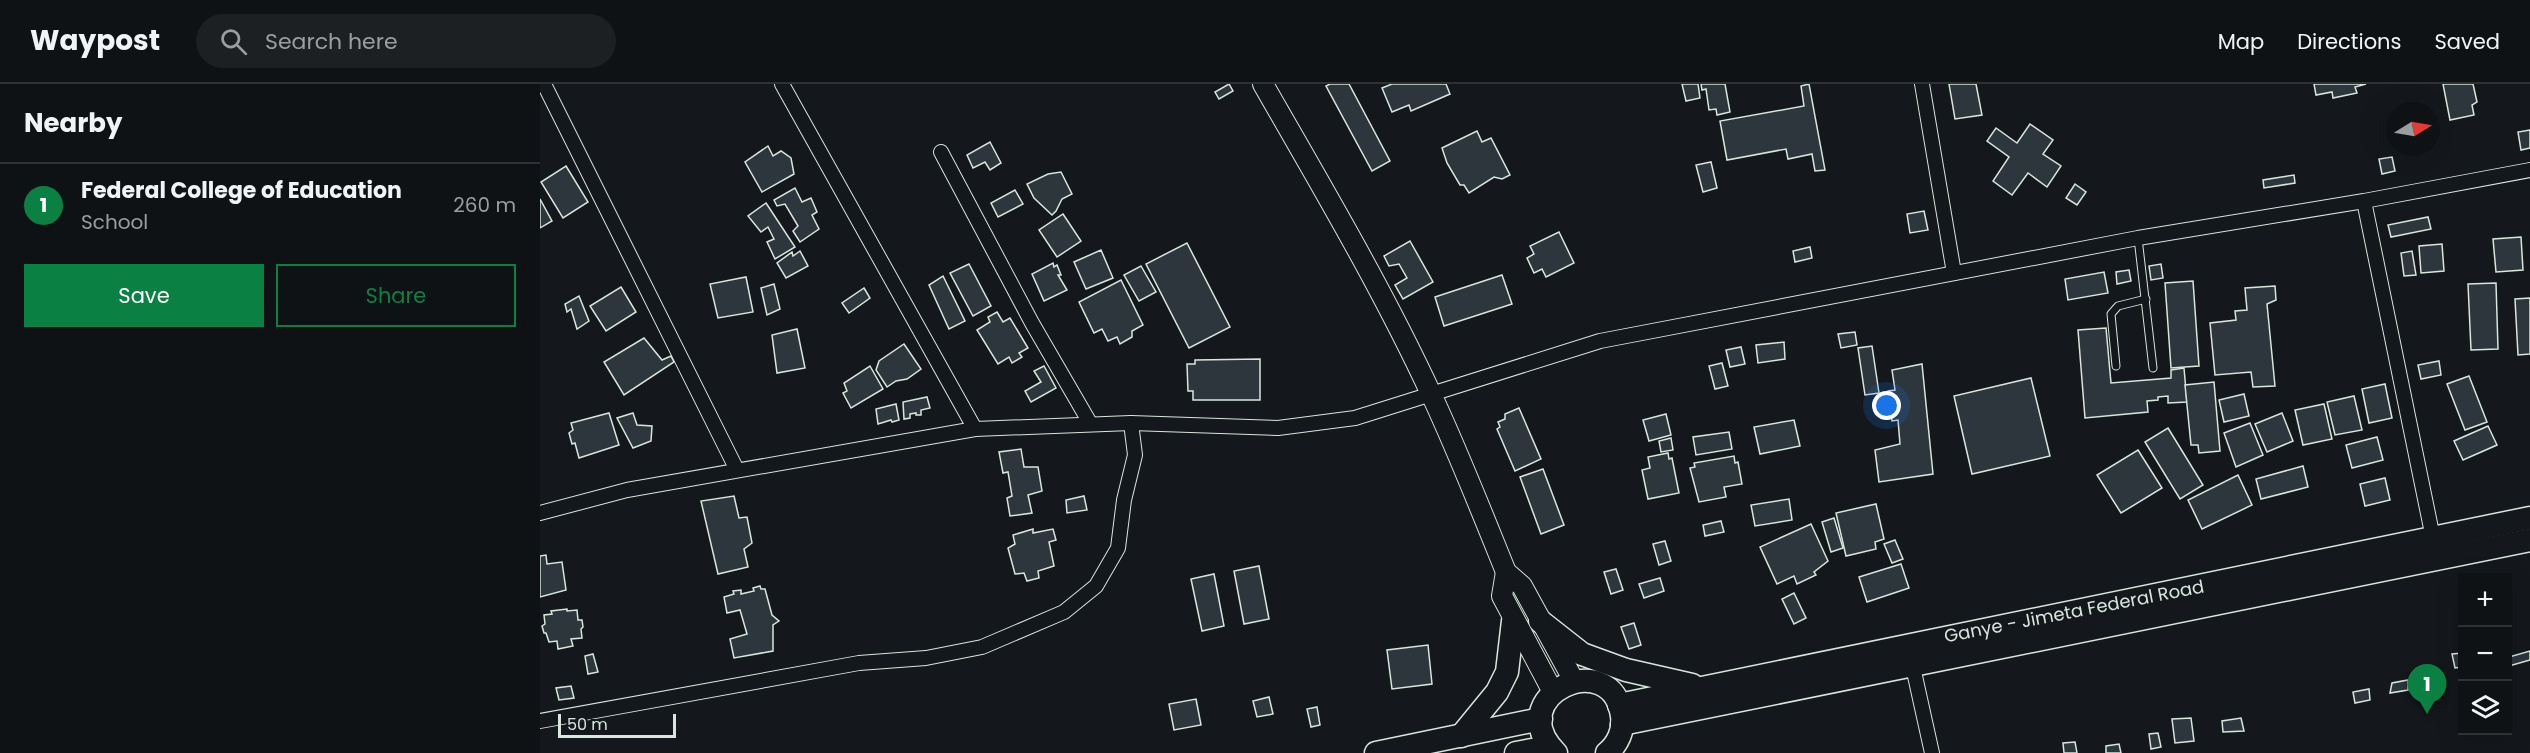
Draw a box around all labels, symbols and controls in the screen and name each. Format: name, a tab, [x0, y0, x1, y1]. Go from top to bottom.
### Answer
search box	[196, 14, 616, 68]
text: Waypost	[30, 21, 160, 60]
icon: search	[217, 25, 250, 58]
text: Search here	[265, 26, 398, 57]
text: Map	[2218, 27, 2264, 56]
text: Directions	[2297, 27, 2401, 56]
text: Saved	[2434, 27, 2500, 56]
north arrow	[2386, 102, 2440, 156]
text: Nearby	[24, 105, 122, 141]
text: Federal College of Education	[81, 175, 402, 206]
text: 1	[40, 191, 47, 219]
text: 260 m	[453, 191, 516, 219]
text: School	[81, 208, 148, 236]
button: Save	[24, 264, 264, 327]
button: Share	[276, 264, 516, 327]
your location	[1872, 391, 1901, 420]
map controls	[2458, 573, 2512, 735]
button: +	[2458, 573, 2512, 627]
street label: Ganye - Jimeta Federal Road	[1942, 574, 2206, 648]
button: −	[2458, 627, 2512, 681]
pin: 1	[2408, 664, 2446, 714]
button: layers	[2458, 681, 2512, 735]
scale bar	[558, 711, 676, 738]
text: 50 m	[567, 713, 608, 736]

